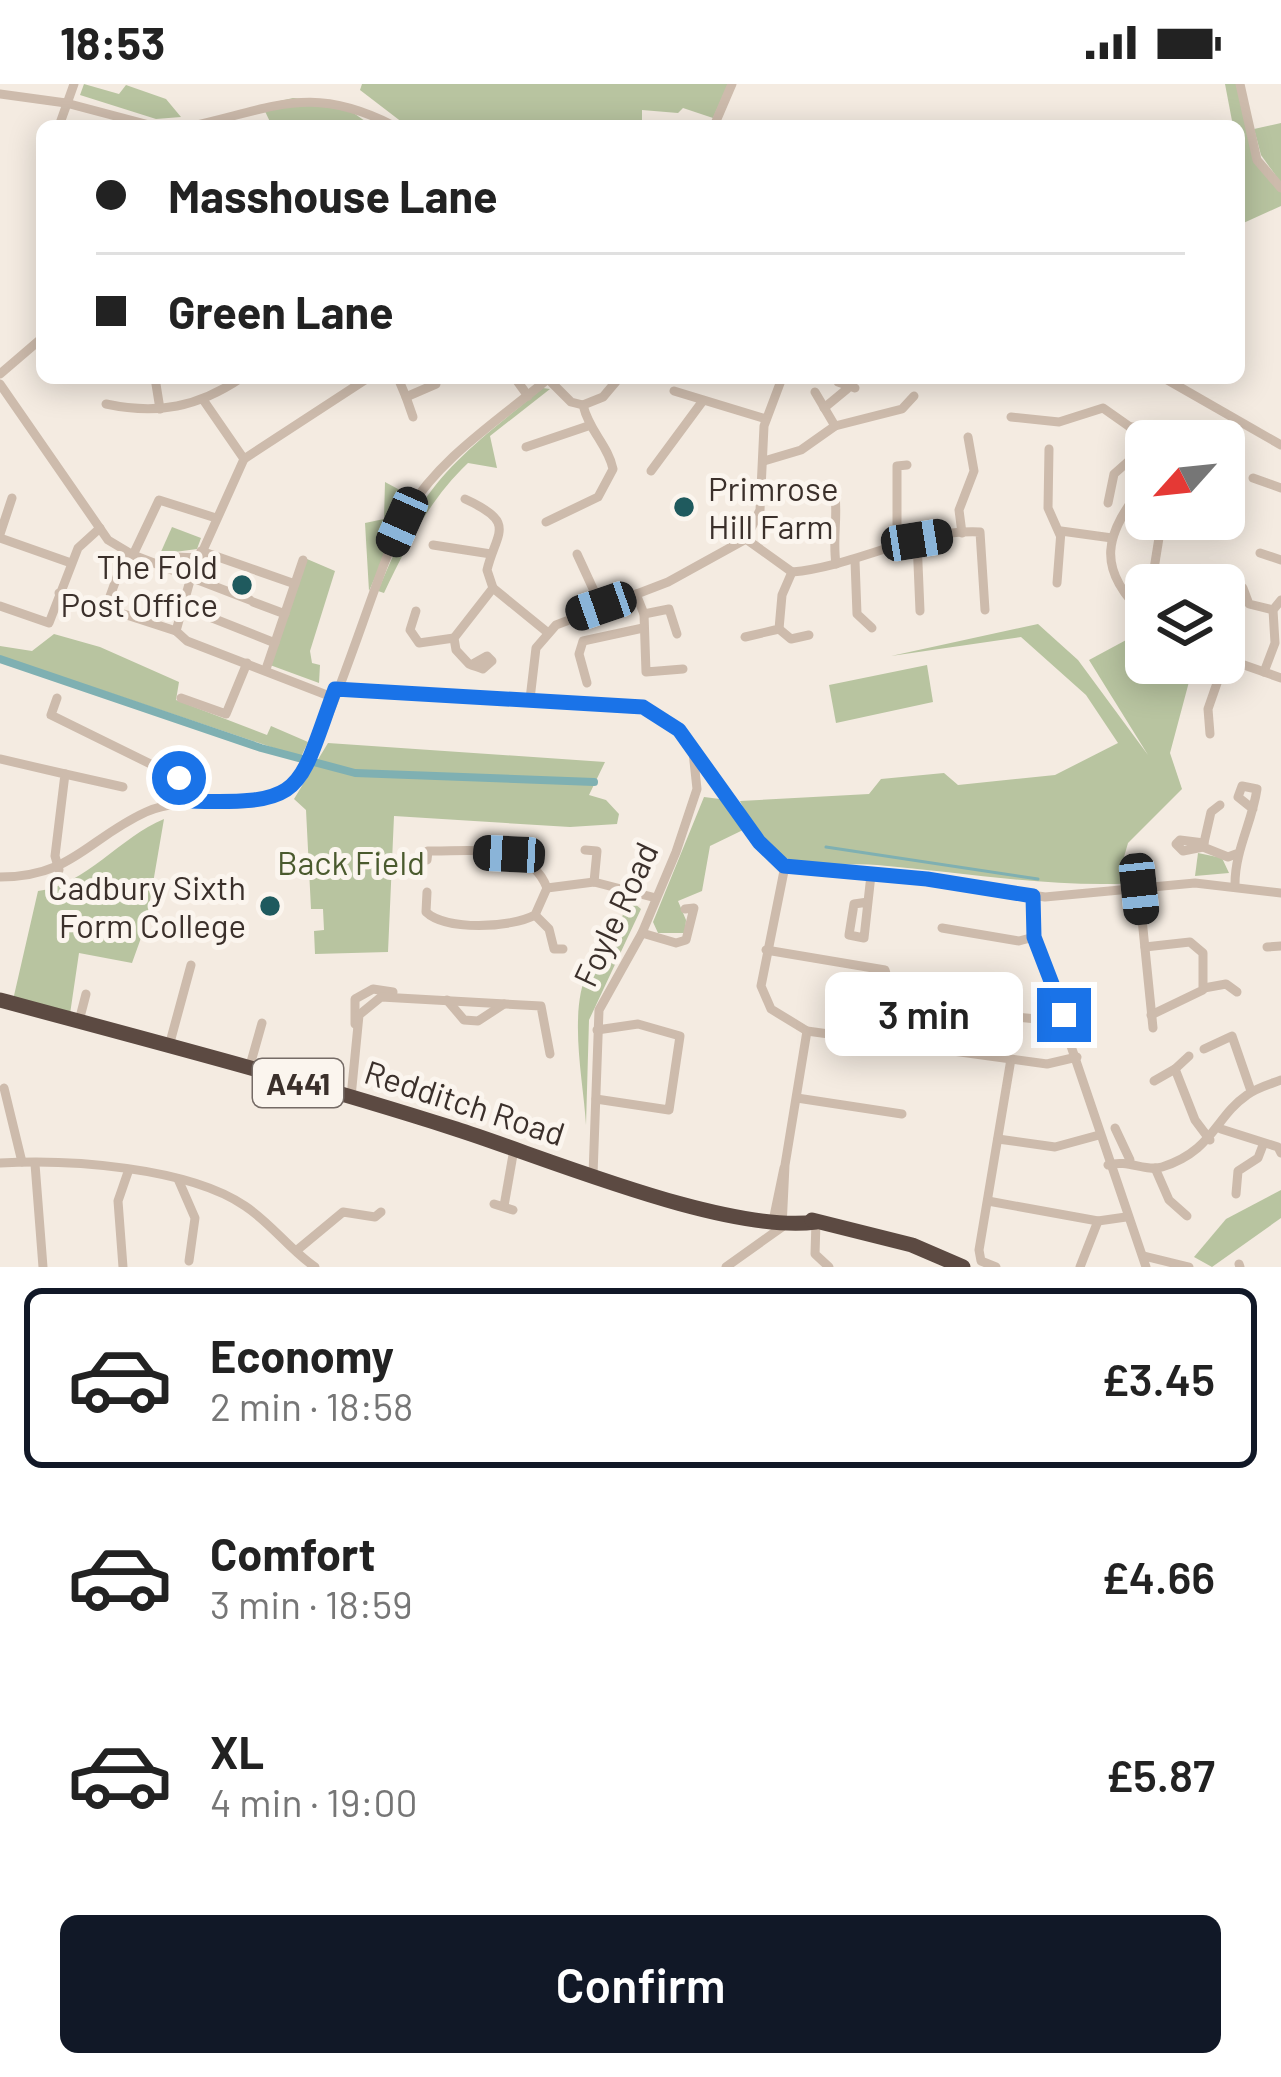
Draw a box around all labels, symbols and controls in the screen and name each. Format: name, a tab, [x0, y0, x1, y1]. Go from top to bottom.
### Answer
text: 18:53	[60, 15, 165, 69]
text: Masshouse Lane	[168, 168, 498, 222]
text: Green Lane	[168, 284, 394, 338]
north arrow	[1125, 420, 1245, 540]
map controls	[1125, 420, 1245, 684]
place label: Primrose Hill Farm	[708, 468, 839, 546]
car	[371, 482, 433, 562]
marker: Primrose Hill Farm	[671, 494, 697, 520]
car	[879, 517, 955, 563]
place label: The Fold Post Office	[60, 546, 218, 624]
button: layers	[1125, 564, 1245, 684]
marker: The Fold Post Office	[229, 572, 255, 598]
car	[561, 577, 641, 635]
route start	[152, 751, 206, 805]
car	[472, 834, 546, 874]
street label: Foyle Road	[564, 835, 666, 993]
park label: Back Field	[277, 842, 425, 882]
car	[1117, 851, 1161, 927]
place label: Cadbury Sixth Form College	[48, 867, 246, 945]
marker: Cadbury Sixth Form College	[257, 893, 283, 919]
callout: 3 min	[824, 973, 1022, 1057]
route end	[1037, 988, 1091, 1042]
text: 3 min	[878, 990, 970, 1037]
street label: Redditch Road	[360, 1051, 570, 1153]
road number: A441	[253, 1059, 343, 1107]
icon: car	[66, 1324, 174, 1432]
text: Economy	[210, 1328, 394, 1382]
text: £3.45	[1101, 1351, 1215, 1405]
text: 2 min · 18:58	[210, 1382, 413, 1429]
icon: car	[66, 1522, 174, 1630]
text: Comfort	[210, 1526, 376, 1580]
text: £4.66	[1101, 1549, 1215, 1603]
text: 3 min · 18:59	[210, 1580, 412, 1627]
icon: car	[66, 1720, 174, 1828]
text: XL	[210, 1724, 264, 1778]
text: £5.87	[1105, 1747, 1215, 1801]
text: 4 min · 19:00	[210, 1778, 418, 1825]
button: Confirm	[60, 1915, 1221, 2053]

